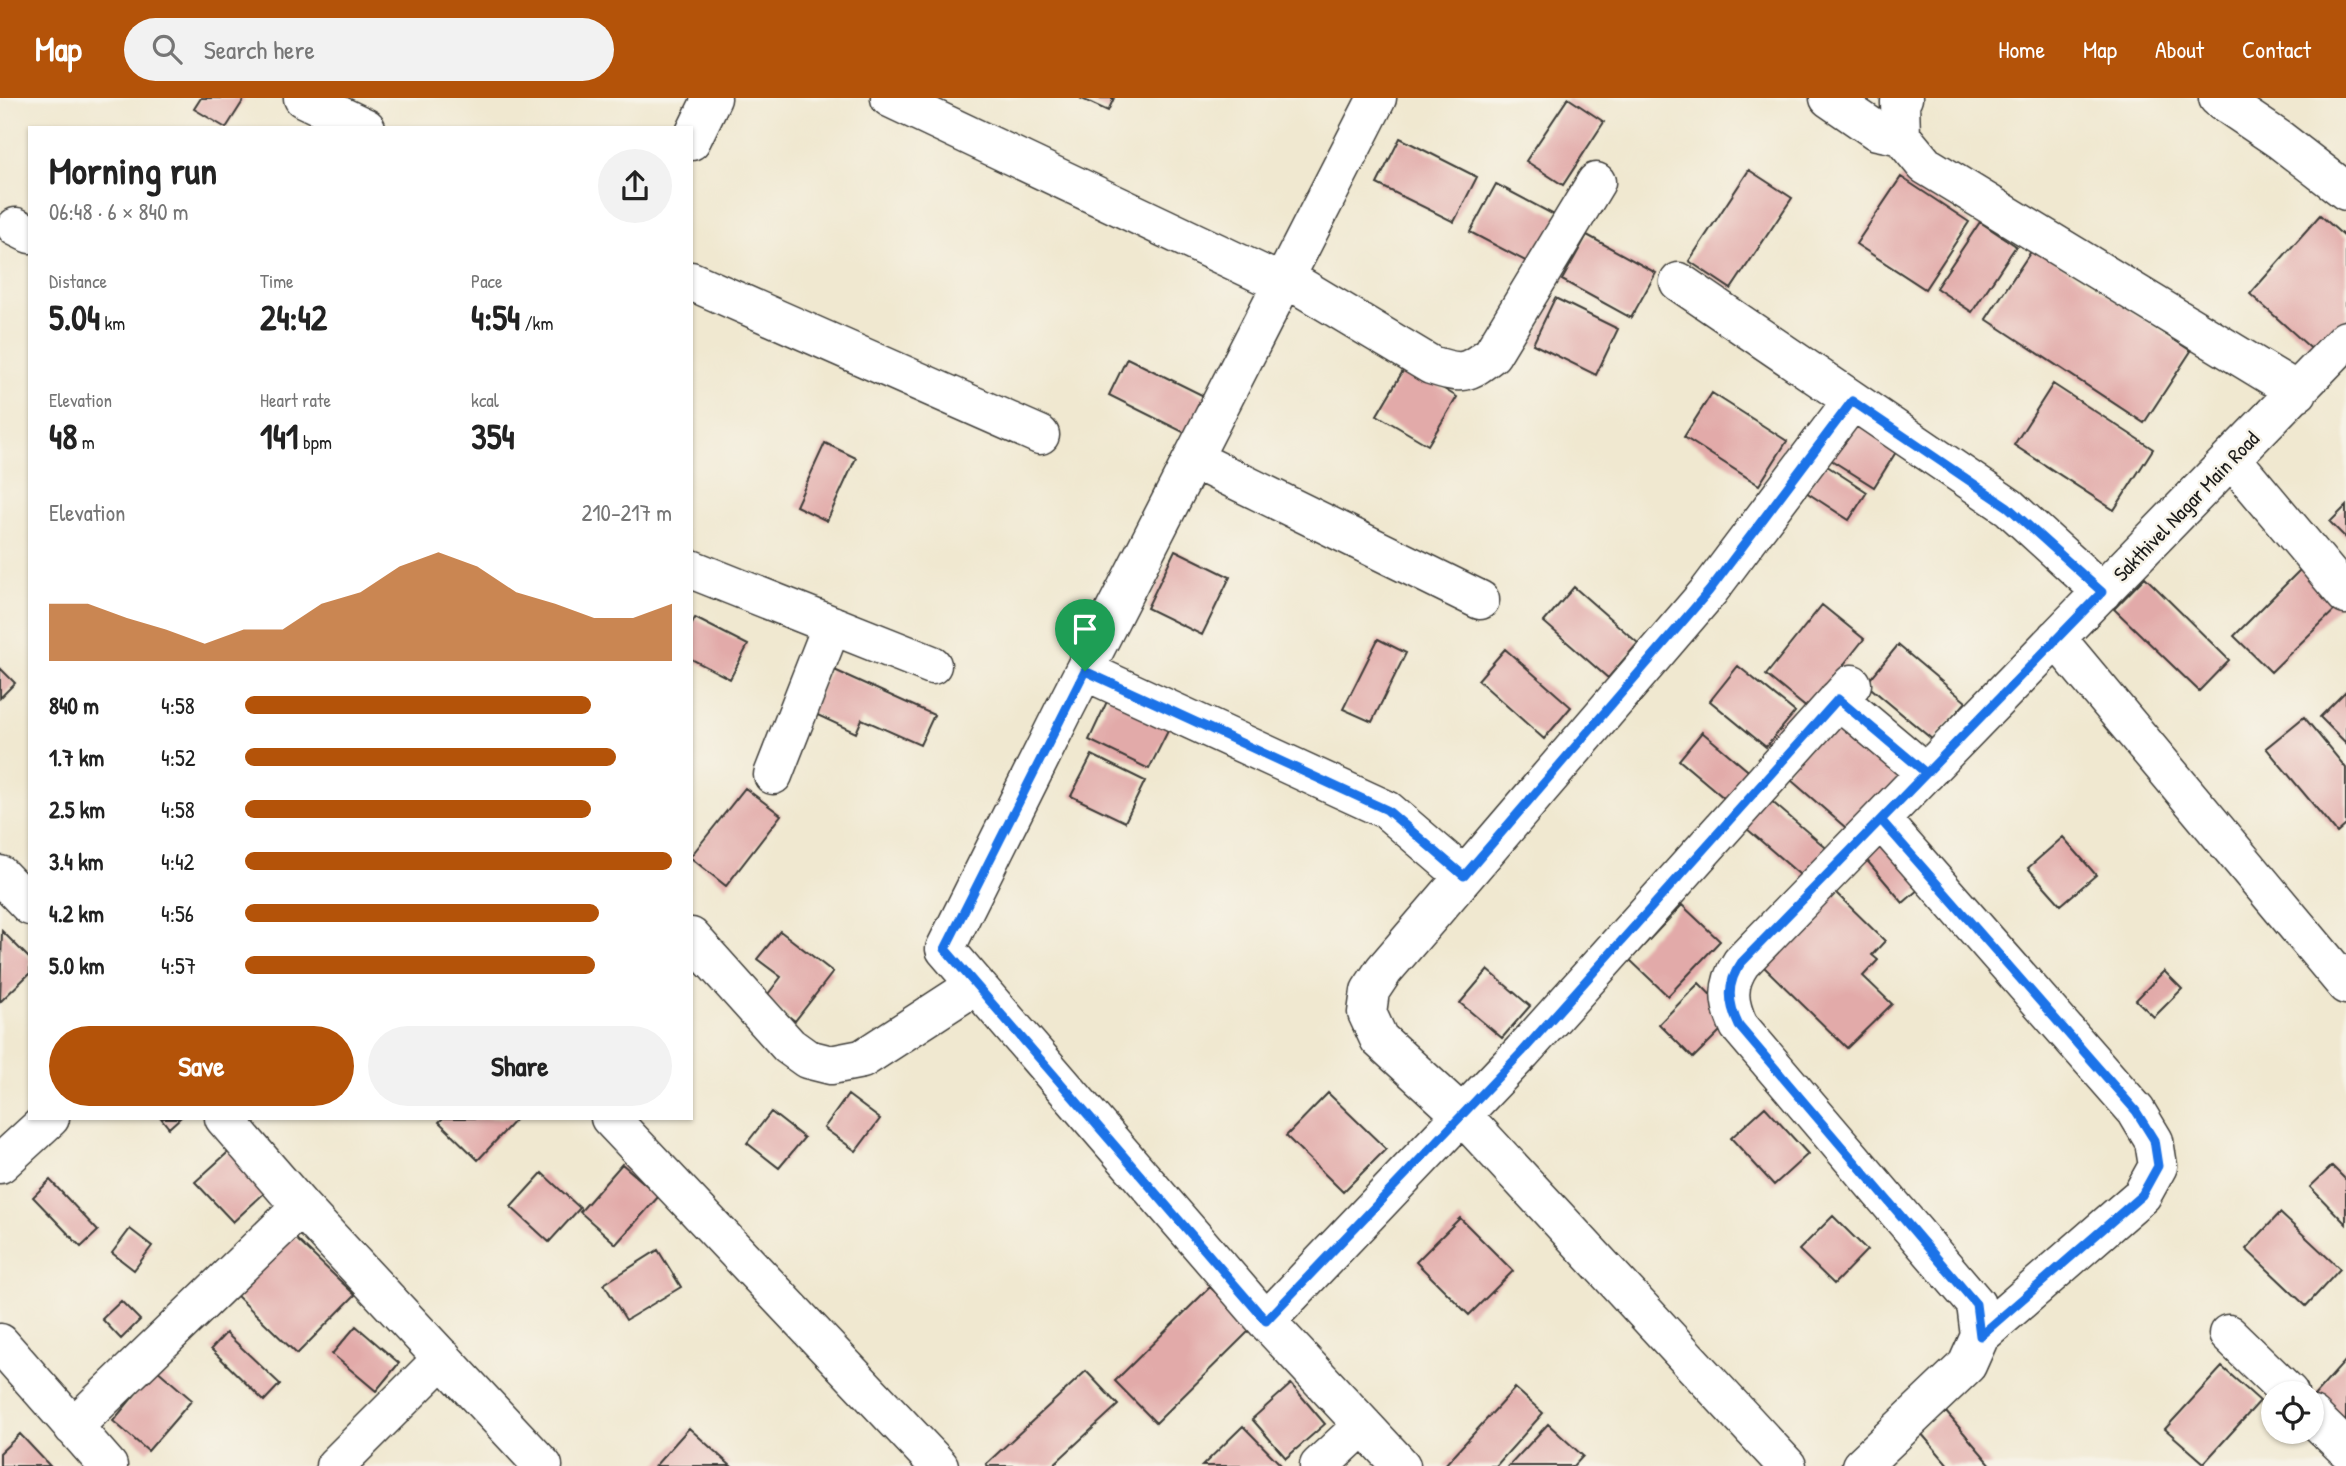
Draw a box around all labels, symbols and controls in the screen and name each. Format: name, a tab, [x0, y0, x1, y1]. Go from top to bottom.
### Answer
search box	[124, 18, 614, 81]
text: Map	[35, 27, 82, 71]
icon: search	[148, 30, 186, 68]
text: Search here	[204, 32, 315, 67]
text: Home	[1998, 33, 2045, 65]
text: Map	[2083, 33, 2117, 65]
text: About	[2155, 33, 2204, 65]
text: Contact	[2242, 33, 2311, 65]
text: Morning run	[49, 144, 217, 196]
button: share	[598, 149, 672, 223]
text: 06:48 · 6 × 840 m	[49, 196, 188, 227]
text: Distance	[49, 268, 107, 294]
text: Time	[260, 268, 294, 294]
text: Pace	[471, 268, 503, 294]
text: 5.04	[49, 294, 100, 341]
text: 24:42	[260, 294, 327, 341]
text: 4:54	[471, 294, 520, 341]
text: km	[100, 310, 125, 336]
text: /km	[520, 310, 553, 336]
text: Elevation	[49, 387, 112, 413]
text: Heart rate	[260, 387, 331, 413]
text: kcal	[471, 387, 499, 413]
text: 48	[49, 413, 77, 460]
text: 141	[260, 413, 299, 460]
text: 354	[471, 413, 515, 460]
street label: Sakthivel Nagar Main Road	[2107, 425, 2265, 587]
text: m	[77, 429, 95, 455]
text: bpm	[299, 429, 332, 455]
text: Elevation	[49, 497, 125, 528]
text: 210–217 m	[581, 497, 672, 528]
pin	[1055, 599, 1115, 671]
icon: arrive	[1066, 610, 1104, 648]
text: 840 m	[49, 690, 99, 721]
text: 4:58	[161, 690, 195, 721]
text: 1.7 km	[49, 742, 104, 773]
text: 4:52	[161, 742, 195, 773]
text: 2.5 km	[49, 794, 105, 825]
text: 4:58	[161, 794, 195, 825]
text: 3.4 km	[49, 846, 103, 877]
text: 4:42	[161, 846, 194, 877]
text: 4.2 km	[49, 898, 104, 929]
text: 4:56	[161, 898, 194, 929]
text: 5.0 km	[49, 950, 104, 981]
text: 4:57	[161, 950, 196, 981]
button: Save	[49, 1026, 354, 1106]
button: Share	[368, 1026, 672, 1106]
map controls	[2261, 1381, 2324, 1444]
button: locate	[2261, 1381, 2324, 1444]

